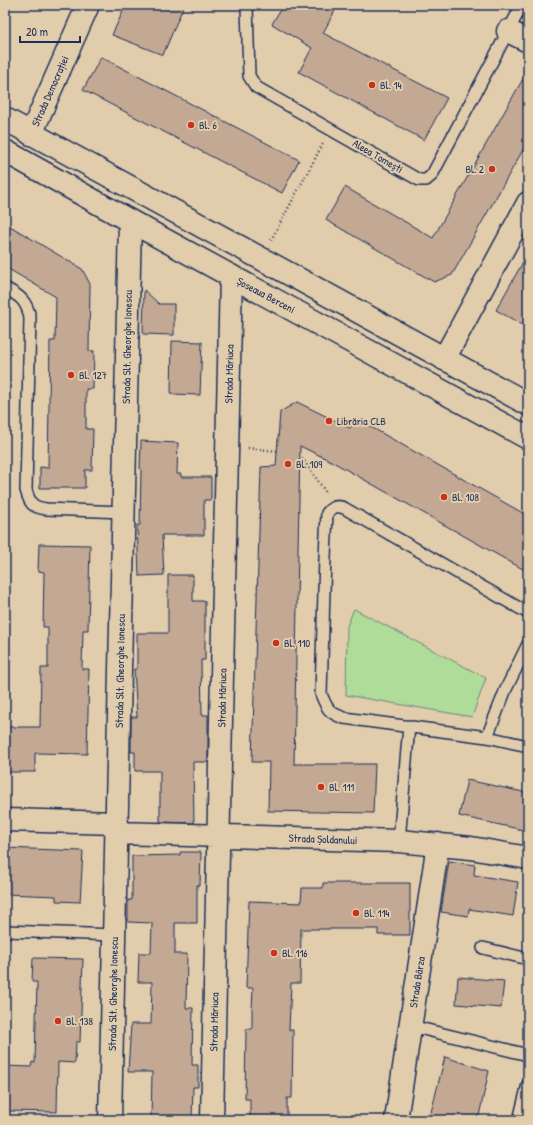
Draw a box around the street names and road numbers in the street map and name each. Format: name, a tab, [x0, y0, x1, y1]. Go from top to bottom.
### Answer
street label: Strada Democrației	[28, 53, 72, 129]
street label: Aleea Tomești	[350, 136, 406, 176]
street label: Șoseaua Berceni	[234, 274, 298, 316]
street label: Strada Slt. Gheorghe Ionescu	[119, 289, 135, 404]
street label: Strada Măriuca	[221, 344, 237, 404]
street label: Strada Slt. Gheorghe Ionescu	[112, 613, 128, 728]
street label: Strada Măriuca	[214, 668, 230, 728]
street label: Strada Șoldanului	[288, 831, 358, 847]
street label: Strada Slt. Gheorghe Ionescu	[105, 936, 121, 1051]
street label: Strada Bârza	[406, 955, 428, 1009]
street label: Strada Măriuca	[206, 992, 222, 1052]

